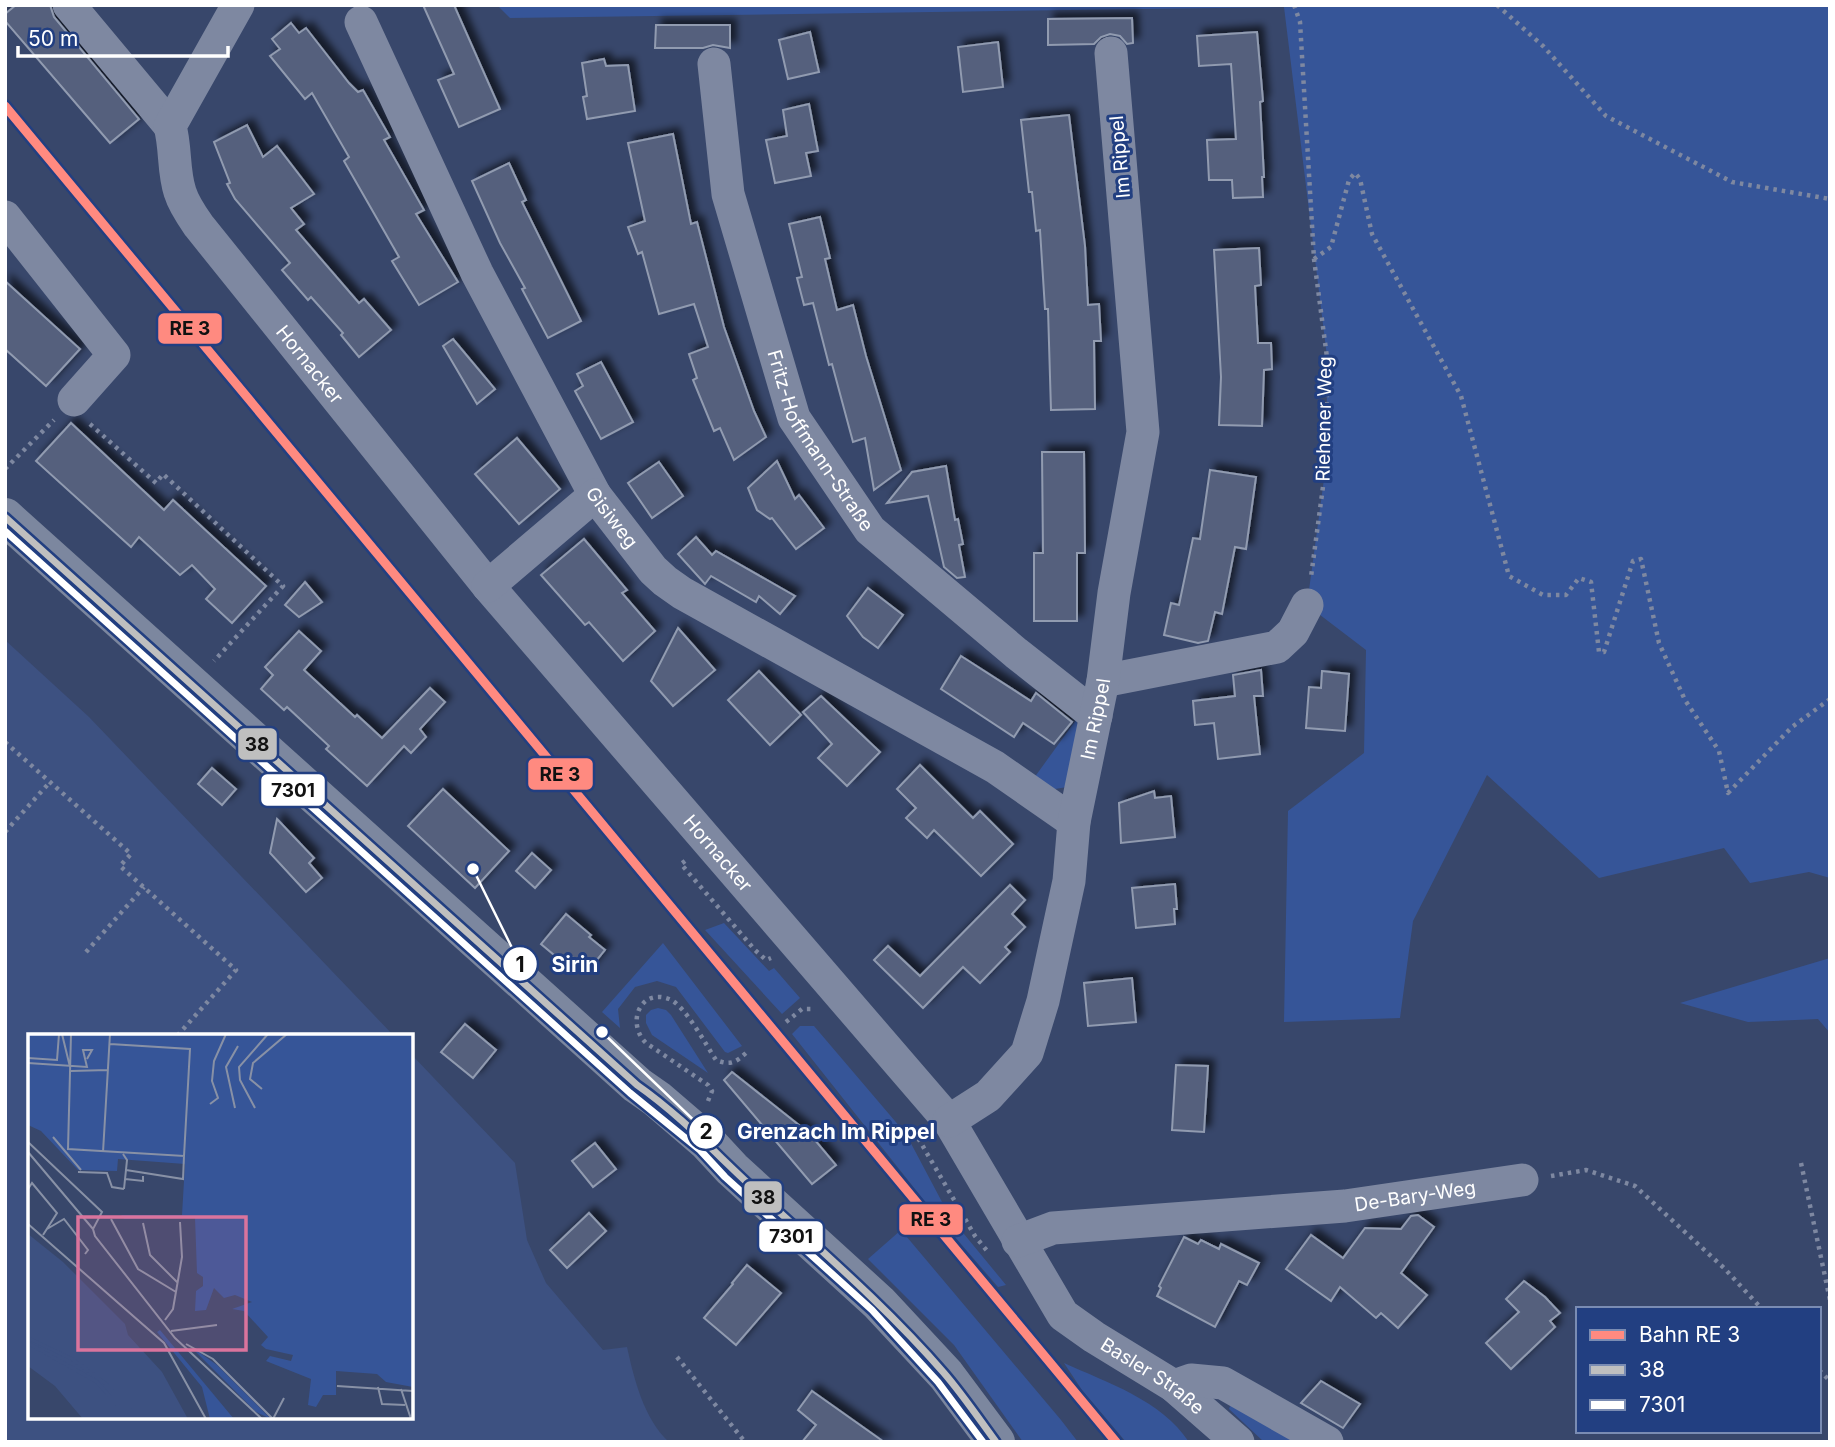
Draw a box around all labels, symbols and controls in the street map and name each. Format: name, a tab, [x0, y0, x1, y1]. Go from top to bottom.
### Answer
scale bar	[18, 14, 228, 58]
text: 50 m	[28, 26, 78, 51]
street label: Im Rippel	[1105, 115, 1135, 199]
line badge: RE 3	[157, 312, 223, 345]
text: RE 3	[170, 317, 210, 340]
street label: Hornacker	[272, 320, 348, 408]
street label: Fritz-Hoffmann-Straße	[763, 347, 879, 535]
street label: Riehener Weg	[1311, 356, 1337, 482]
street label: Gisiweg	[581, 483, 643, 552]
street label: Im Rippel	[1076, 677, 1115, 762]
line badge: 38	[237, 727, 278, 761]
text: 38	[245, 733, 269, 756]
line badge: RE 3	[527, 757, 594, 791]
text: RE 3	[540, 763, 580, 786]
line badge: 7301	[260, 773, 326, 807]
text: 7301	[271, 779, 315, 802]
street label: Hornacker	[679, 810, 758, 896]
callout: Sirin	[502, 943, 612, 985]
text: 1	[515, 952, 525, 977]
text: Sirin	[552, 952, 598, 977]
inset map	[28, 1034, 413, 1419]
callout: Grenzach Im Rippel	[688, 1111, 950, 1153]
text: 2	[699, 1119, 713, 1144]
text: Grenzach Im Rippel	[737, 1119, 935, 1144]
street label: De-Bary-Weg	[1353, 1175, 1477, 1216]
line badge: 38	[743, 1180, 783, 1214]
text: 38	[751, 1186, 775, 1209]
line badge: RE 3	[898, 1203, 964, 1236]
text: RE 3	[911, 1208, 951, 1231]
line badge: 7301	[758, 1220, 824, 1253]
text: 7301	[769, 1225, 813, 1248]
legend	[1576, 1307, 1821, 1433]
text: Bahn RE 3	[1639, 1322, 1740, 1347]
street label: Basler Straße	[1097, 1332, 1209, 1419]
text: 38	[1639, 1357, 1665, 1382]
text: 7301	[1639, 1392, 1685, 1417]

